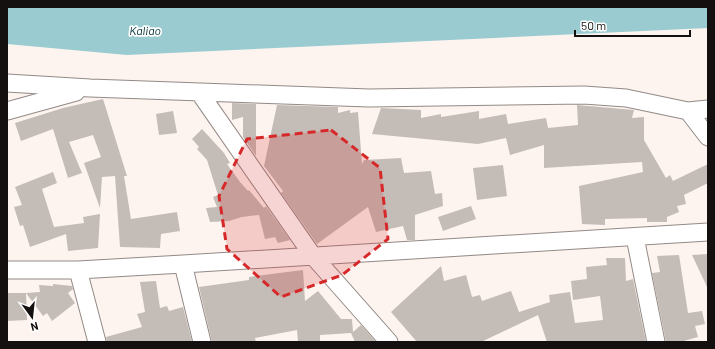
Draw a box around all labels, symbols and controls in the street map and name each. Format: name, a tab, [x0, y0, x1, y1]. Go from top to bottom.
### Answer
scale bar	[575, 12, 690, 38]
text: 50 m	[581, 18, 606, 32]
water label: Kaliao	[129, 23, 161, 37]
north arrow	[12, 297, 52, 337]
text: N	[29, 320, 40, 334]

